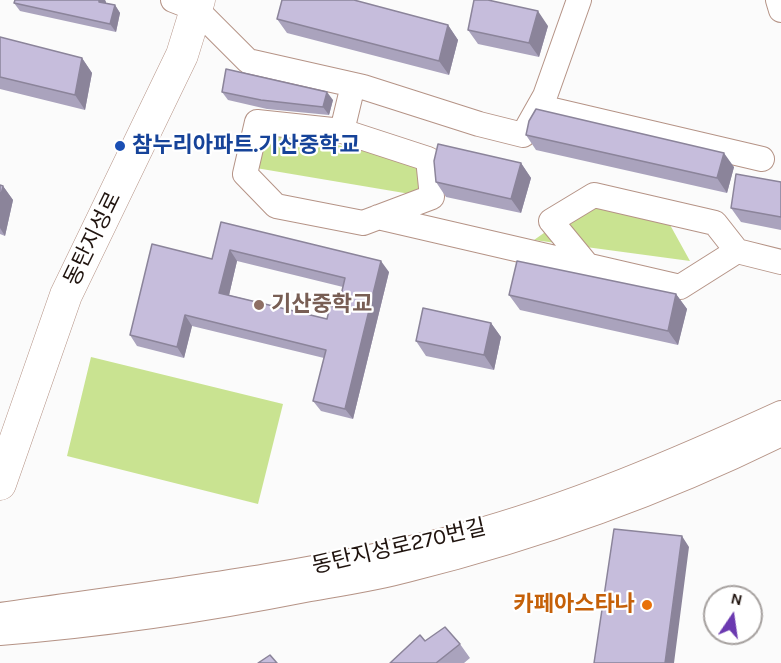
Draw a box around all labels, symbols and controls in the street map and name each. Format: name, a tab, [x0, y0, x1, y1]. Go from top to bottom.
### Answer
place label: 참누리아파트.기산중학교	[132, 133, 359, 159]
marker: 참누리아파트.기산중학교	[113, 139, 127, 153]
street label: 동탄지성로	[59, 188, 127, 290]
place label: 기산중학교	[271, 292, 372, 318]
marker: 기산중학교	[252, 298, 266, 312]
street label: 동탄지성로270번길	[309, 514, 489, 580]
north arrow	[703, 585, 763, 645]
text: N	[729, 588, 744, 609]
place label: 카페아스타나	[514, 592, 635, 618]
marker: 카페아스타나	[640, 598, 654, 612]

